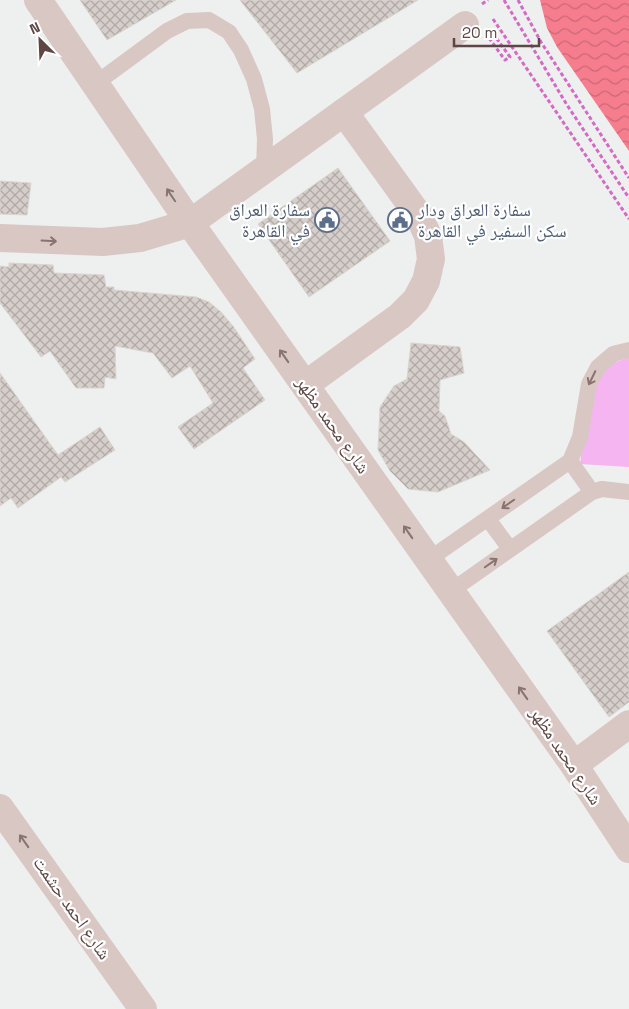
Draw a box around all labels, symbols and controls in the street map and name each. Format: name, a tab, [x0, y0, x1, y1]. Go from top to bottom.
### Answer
north arrow	[15, 15, 65, 65]
scale bar	[454, 15, 539, 47]
text: N	[27, 18, 43, 38]
text: 20 m	[462, 23, 497, 42]
one-way arrow	[166, 188, 176, 202]
place label: سفارة العراق في القاهرة	[229, 198, 310, 246]
place label: سفارة العراق ودار سكن السفير في القاهرة	[417, 198, 567, 246]
public building icon: سفارة العراق في القاهرة	[314, 207, 340, 233]
public building icon: سفارة العراق ودار سكن السفير في القاهرة	[387, 207, 413, 233]
one-way arrow	[40, 236, 56, 245]
one-way arrow	[279, 350, 290, 363]
one-way arrow	[587, 370, 597, 385]
street label: شارع محمد مظهر	[291, 371, 375, 478]
one-way arrow	[502, 499, 515, 510]
one-way arrow	[403, 526, 414, 539]
one-way arrow	[483, 558, 497, 568]
one-way arrow	[518, 686, 528, 700]
street label: شارع محمد مظهر	[525, 701, 608, 809]
one-way arrow	[19, 834, 29, 848]
street label: شارع احمد حشمت	[28, 852, 116, 964]

